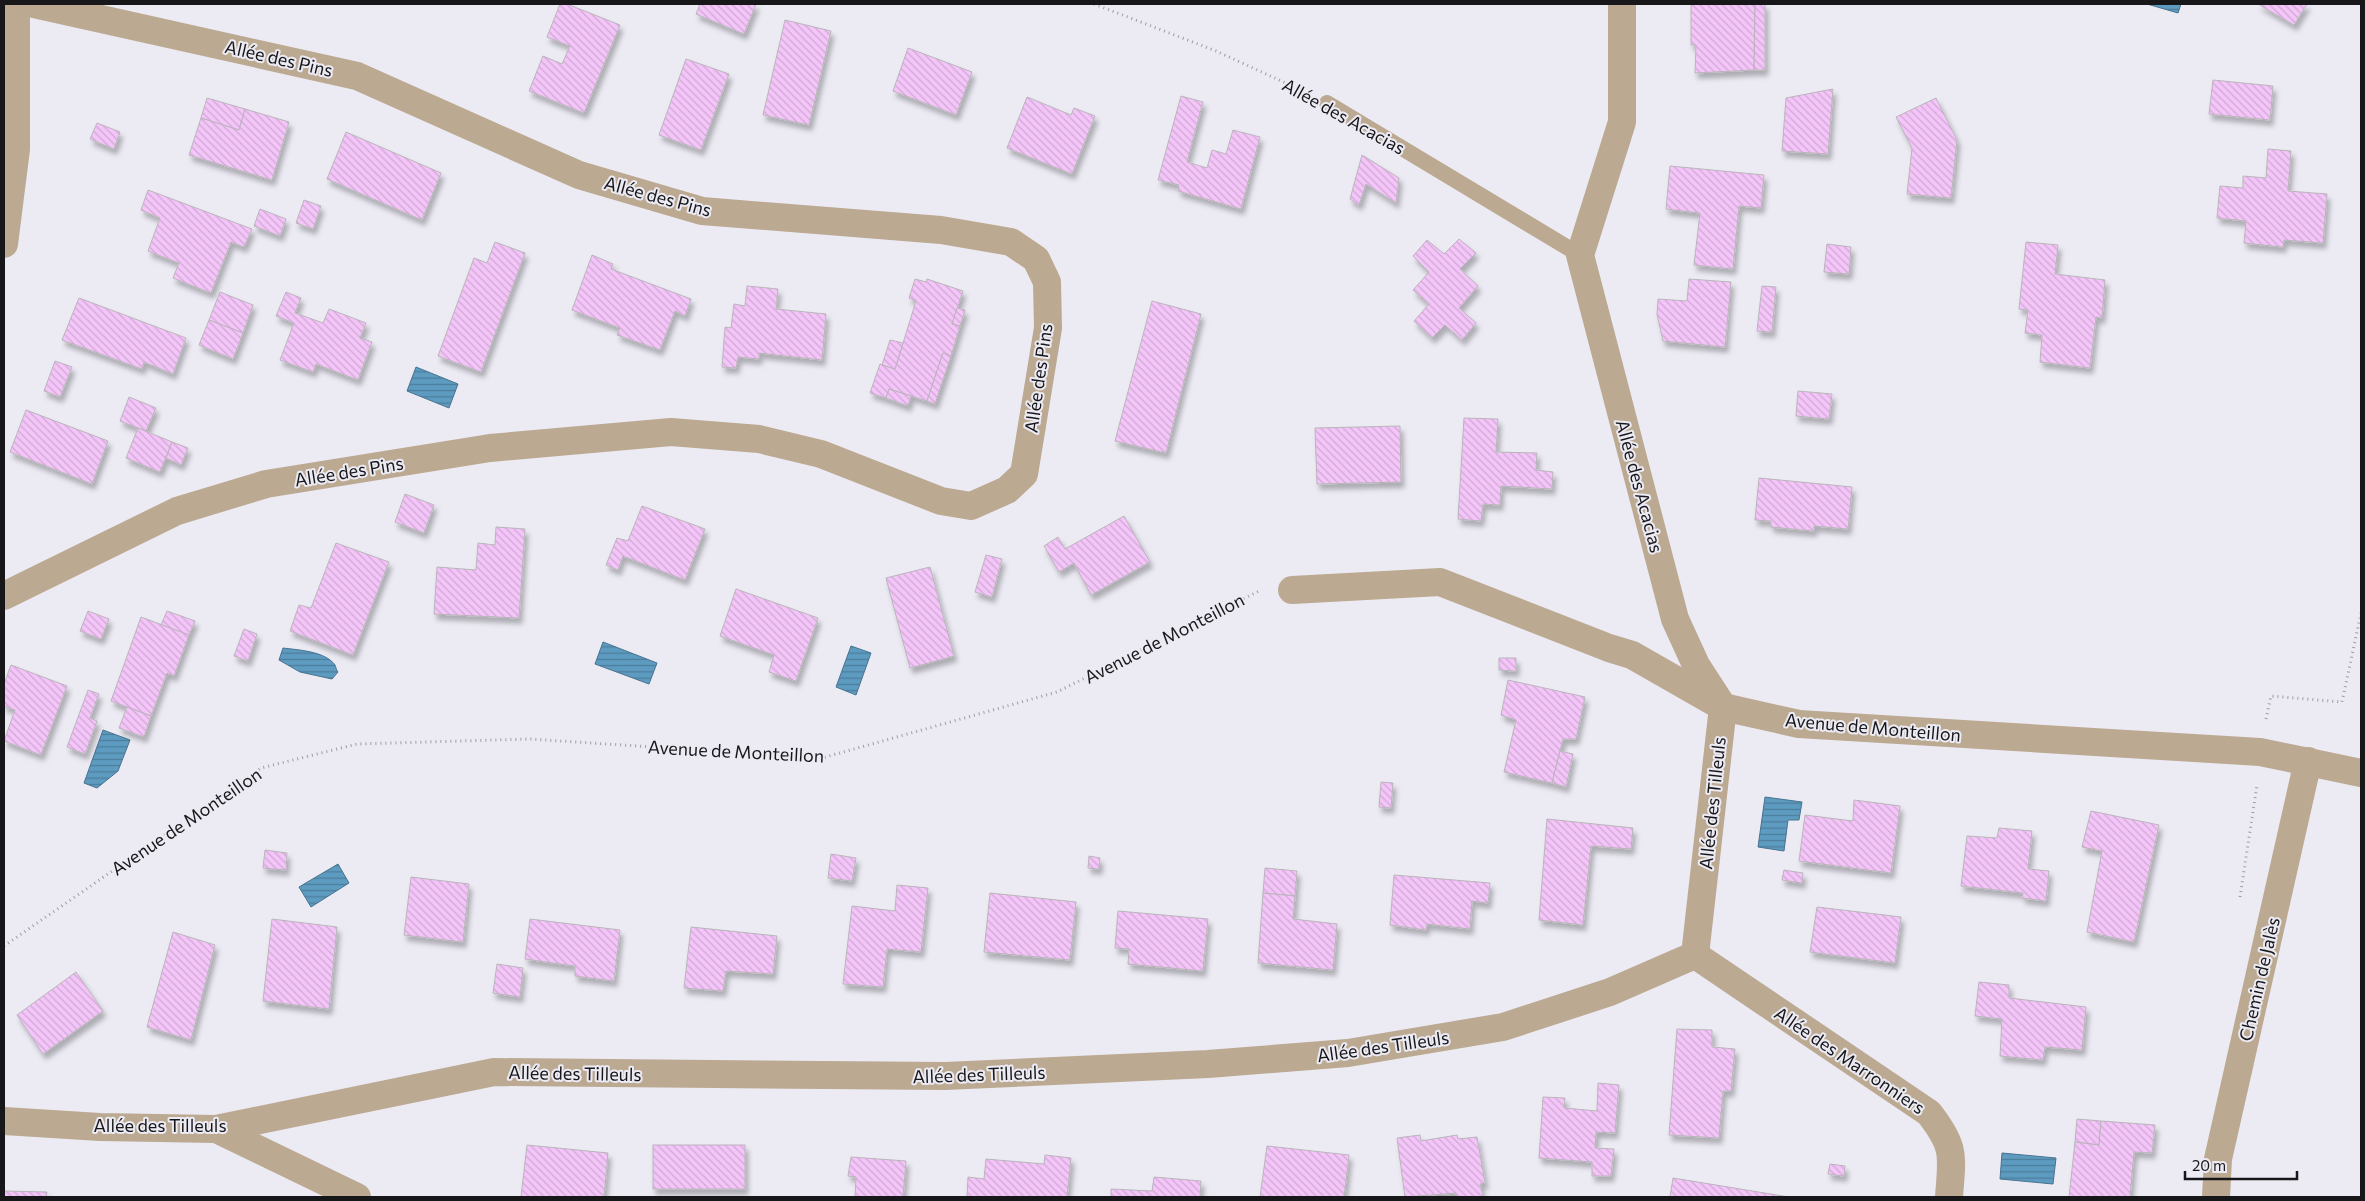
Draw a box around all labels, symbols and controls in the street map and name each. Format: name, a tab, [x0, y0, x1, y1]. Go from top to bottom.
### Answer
street label: Allée des Pins	[223, 35, 335, 81]
street label: Allée des Acacias	[1279, 73, 1409, 159]
street label: Allée des Pins	[602, 171, 714, 221]
street label: Allée des Pins	[1019, 322, 1057, 434]
street label: Allée des Acacias	[1612, 417, 1668, 555]
street label: Allée des Pins	[293, 452, 405, 490]
street label: Avenue de Monteillon	[1080, 588, 1248, 688]
street label: Avenue de Monteillon	[1784, 708, 1962, 746]
street label: Avenue de Monteillon	[647, 735, 825, 767]
street label: Allée des Tilleuls	[1694, 736, 1730, 870]
street label: Avenue de Monteillon	[107, 762, 265, 880]
street label: Chemin de Jalès	[2234, 915, 2284, 1043]
street label: Allée des Marronniers	[1771, 1001, 1929, 1119]
street label: Allée des Tilleuls	[1316, 1026, 1450, 1066]
street label: Allée des Tilleuls	[508, 1061, 642, 1085]
street label: Allée des Tilleuls	[912, 1061, 1046, 1087]
street label: Allée des Tilleuls	[93, 1114, 227, 1136]
scale bar	[2185, 1148, 2298, 1180]
text: 20 m	[2192, 1156, 2226, 1174]

